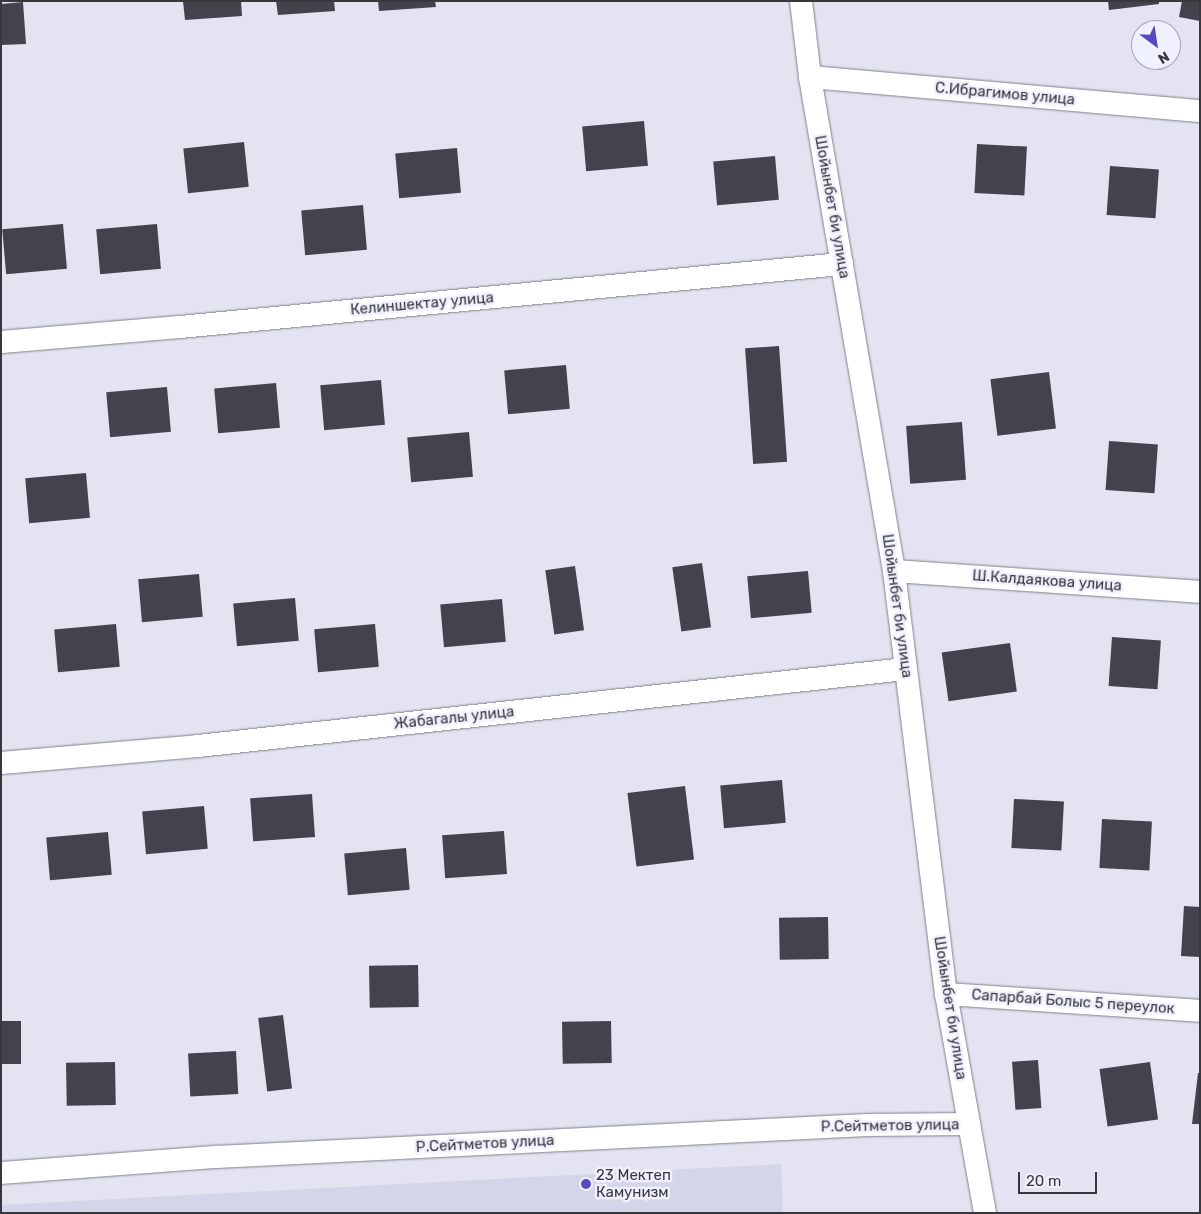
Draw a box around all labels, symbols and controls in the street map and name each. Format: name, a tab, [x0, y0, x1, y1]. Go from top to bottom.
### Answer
north arrow	[1131, 20, 1181, 70]
text: N	[1155, 48, 1172, 67]
street label: С.Ибрагимов улица	[934, 79, 1076, 109]
street label: Шойынбет би улица	[811, 134, 853, 280]
street label: Келиншектау улица	[350, 289, 494, 319]
street label: Шойынбет би улица	[878, 533, 916, 679]
street label: Ш.Калдаякова улица	[972, 567, 1122, 595]
street label: Жабагалы улица	[393, 703, 515, 733]
street label: Шойынбет би улица	[930, 935, 970, 1081]
street label: Сапарбай Болыс 5 переулок	[971, 986, 1175, 1018]
street label: Р.Сейтметов улица	[821, 1116, 959, 1136]
street label: Р.Сейтметов улица	[415, 1131, 555, 1157]
scale bar	[1021, 1162, 1100, 1194]
place label: 23 Мектеп Камунизм	[596, 1166, 671, 1201]
text: 20 m	[1026, 1172, 1061, 1190]
marker: 23 Мектеп Камунизм	[580, 1178, 592, 1190]

